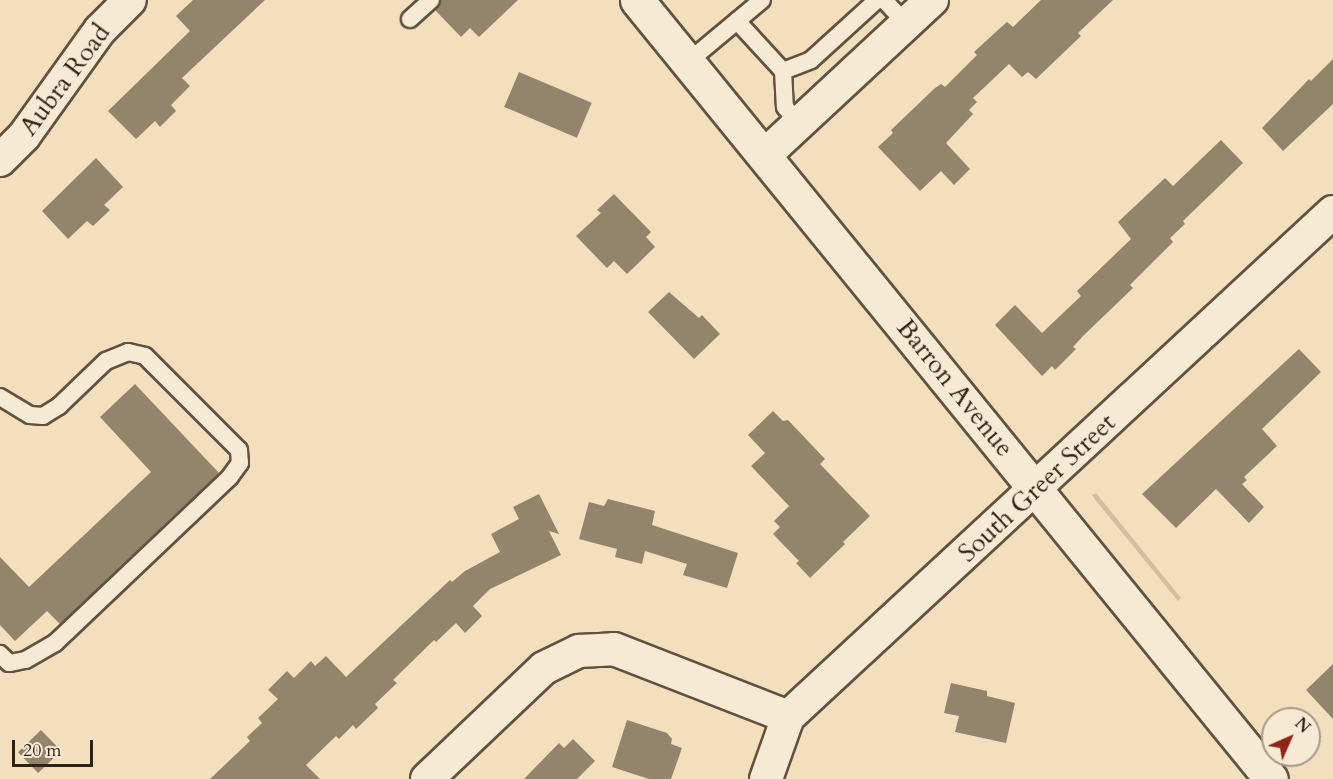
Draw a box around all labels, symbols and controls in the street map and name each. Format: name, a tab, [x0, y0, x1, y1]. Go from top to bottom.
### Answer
street label: Aubra Road	[13, 18, 117, 142]
street label: Barron Avenue	[890, 313, 1020, 463]
street label: South Greer Street	[952, 407, 1122, 569]
north arrow	[1261, 707, 1321, 767]
text: N	[1290, 713, 1315, 738]
scale bar	[15, 728, 96, 766]
text: 20 m	[23, 738, 62, 763]

